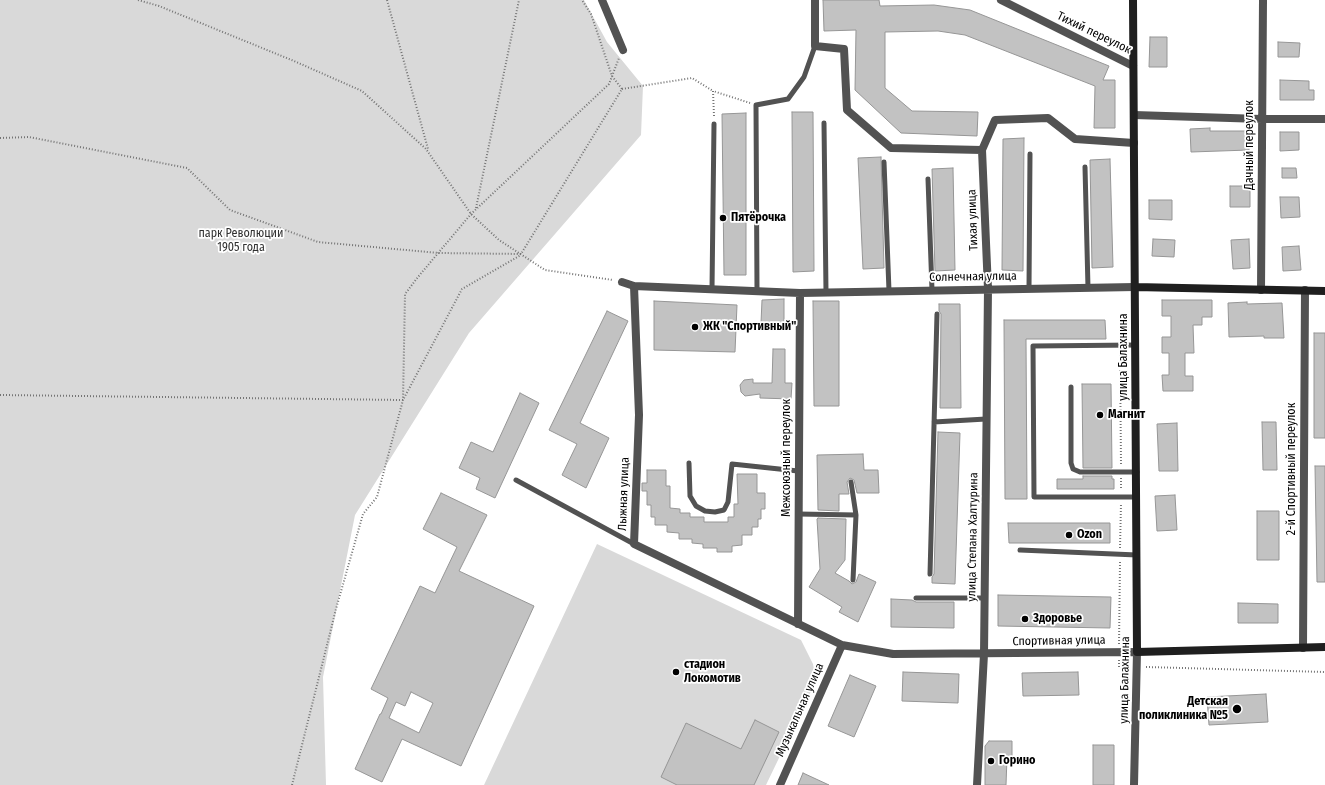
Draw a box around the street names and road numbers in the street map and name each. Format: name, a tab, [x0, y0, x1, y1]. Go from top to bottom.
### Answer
street label: Тихий переулок	[1055, 9, 1133, 57]
street label: Дачный переулок	[1243, 100, 1257, 190]
street label: Тихая улица	[965, 189, 981, 251]
street label: Солнечная улица	[929, 269, 1017, 285]
street label: улица Балахнина	[1117, 313, 1131, 401]
street label: Межсоюзный переулок	[780, 399, 794, 517]
street label: 2-й Спортивный переулок	[1285, 403, 1299, 535]
street label: Лыжная улица	[616, 457, 632, 531]
street label: улица Степана Халтурина	[965, 472, 981, 602]
street label: Спортивная улица	[1012, 633, 1106, 649]
street label: улица Балахнина	[1117, 636, 1133, 724]
street label: Музыкальная улица	[773, 661, 827, 759]

